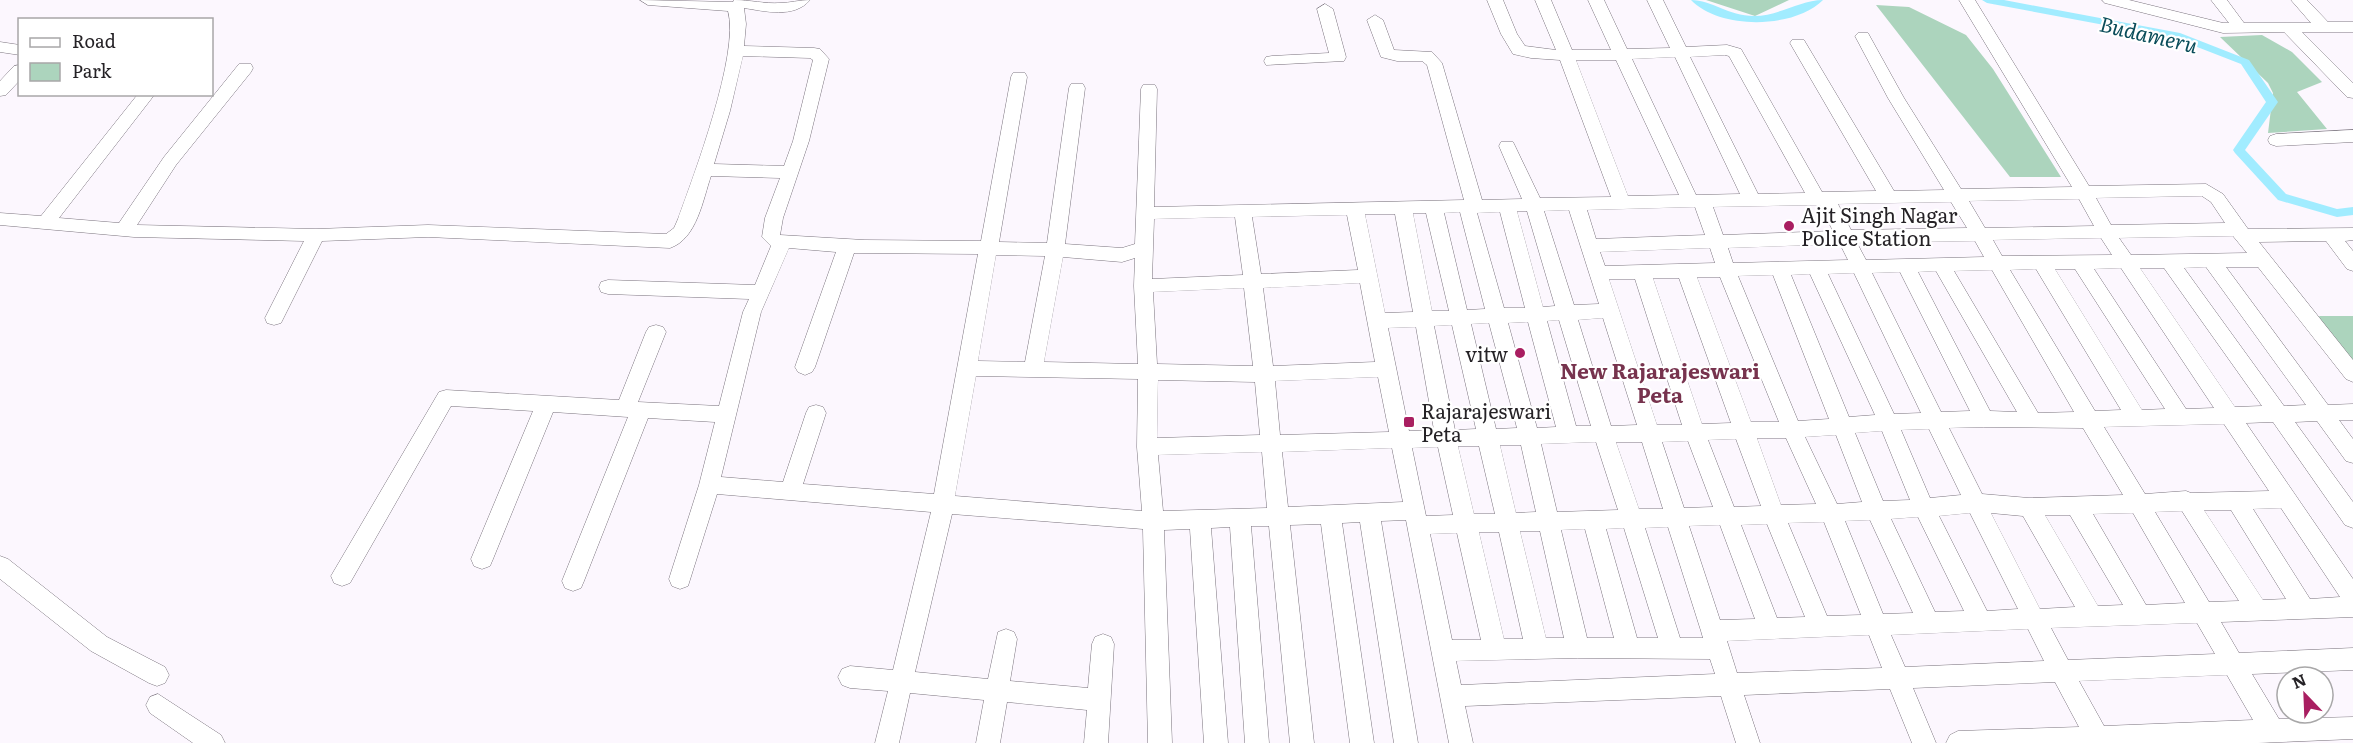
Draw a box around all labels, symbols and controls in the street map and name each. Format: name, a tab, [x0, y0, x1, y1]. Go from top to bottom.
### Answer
water label: Budameru	[2097, 7, 2202, 59]
legend	[18, 18, 213, 96]
text: Road	[72, 27, 116, 54]
text: Park	[72, 57, 113, 84]
place label: Ajit Singh Nagar Police Station	[1801, 199, 1958, 252]
marker: Ajit Singh Nagar Police Station	[1782, 219, 1796, 233]
place label: vitw	[1465, 338, 1509, 368]
marker: vitw	[1513, 346, 1527, 360]
district label: New Rajarajeswari Peta	[1560, 354, 1760, 409]
place label: Rajarajeswari Peta	[1421, 395, 1551, 448]
marker: Rajarajeswari Peta	[1402, 415, 1416, 429]
north arrow	[2275, 665, 2335, 725]
text: N	[2288, 667, 2310, 694]

